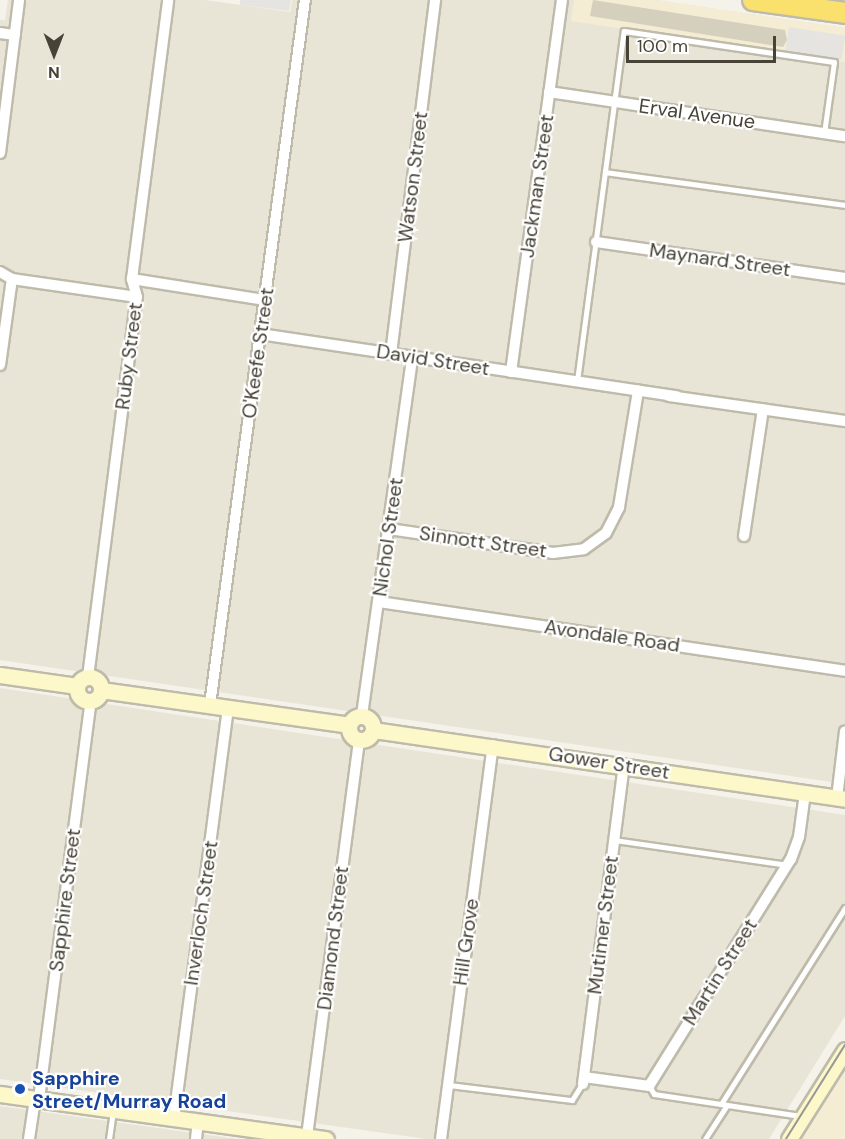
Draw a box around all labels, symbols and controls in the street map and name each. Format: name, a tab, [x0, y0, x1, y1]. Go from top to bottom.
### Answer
north arrow	[24, 24, 84, 84]
scale bar	[629, 24, 779, 62]
text: 100 m	[637, 34, 688, 58]
text: N	[48, 62, 60, 83]
street label: Erval Avenue	[637, 94, 757, 134]
street label: Watson Street	[393, 110, 433, 244]
street label: Jackman Street	[515, 113, 559, 259]
street label: Maynard Street	[648, 238, 792, 282]
street label: O'Keefe Street	[237, 286, 279, 420]
street label: Ruby Street	[110, 301, 148, 411]
street label: David Street	[375, 339, 491, 381]
street label: Nichol Street	[368, 476, 408, 598]
street label: Sinnott Street	[418, 521, 548, 563]
street label: Avondale Road	[543, 615, 681, 657]
street label: Gower Street	[547, 742, 671, 784]
street label: Sapphire Street	[44, 827, 86, 973]
street label: Inverloch Street	[179, 839, 223, 987]
street label: Mutimer Street	[583, 854, 623, 996]
street label: Diamond Street	[312, 865, 354, 1011]
street label: Hill Grove	[448, 897, 484, 987]
street label: Martin Street	[678, 914, 762, 1030]
place label: Sapphire Street/Murray Road	[32, 1066, 226, 1113]
marker: Sapphire Street/Murray Road	[13, 1082, 27, 1096]

